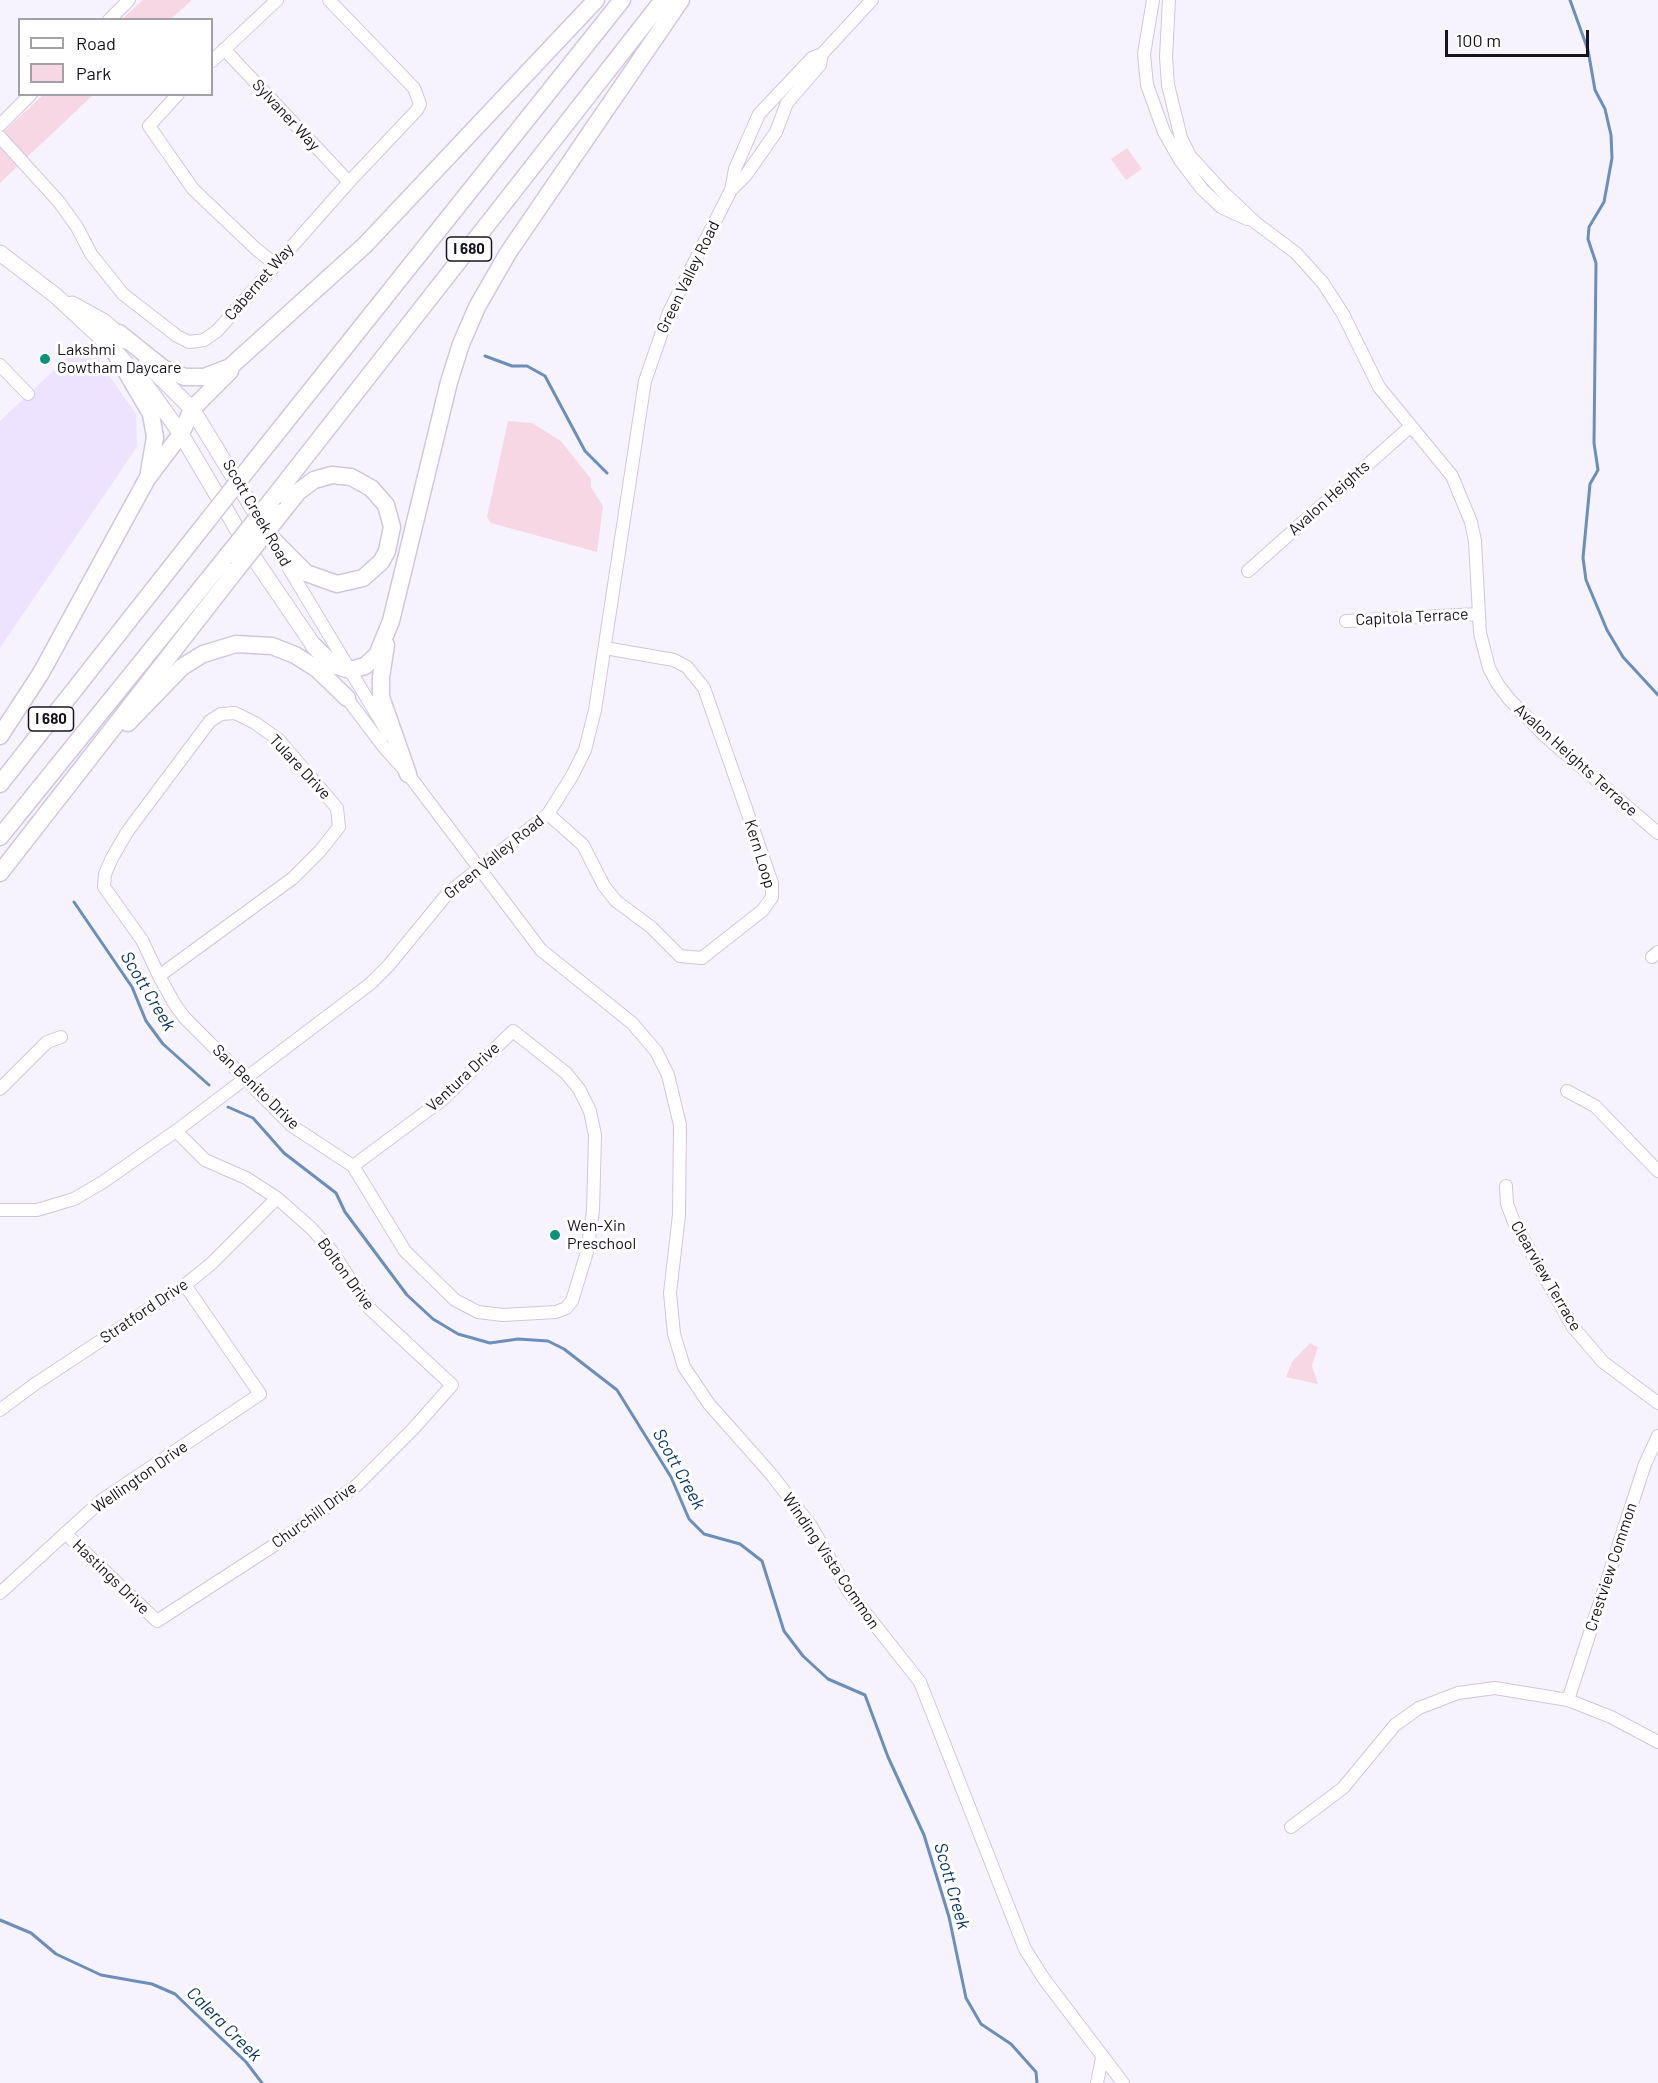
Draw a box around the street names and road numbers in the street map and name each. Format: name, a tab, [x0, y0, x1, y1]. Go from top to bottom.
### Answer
street label: Sylvaner Way	[248, 75, 324, 155]
street label: Green Valley Road	[652, 218, 724, 336]
road number: I 680	[446, 237, 492, 261]
street label: Cabernet Way	[220, 240, 298, 324]
street label: Scott Creek Road	[219, 456, 295, 570]
street label: Avalon Heights	[1284, 456, 1374, 540]
street label: Capitola Terrace	[1355, 604, 1469, 630]
street label: Avalon Heights Terrace	[1510, 700, 1642, 820]
road number: I 680	[28, 707, 74, 731]
street label: Tulare Drive	[265, 730, 335, 804]
street label: Green Valley Road	[440, 811, 548, 903]
street label: Kern Loop	[740, 817, 780, 891]
street label: Ventura Drive	[422, 1038, 504, 1116]
street label: San Benito Drive	[208, 1041, 304, 1133]
street label: Clearview Terrace	[1507, 1217, 1585, 1335]
street label: Bolton Drive	[313, 1234, 379, 1314]
street label: Stratford Drive	[96, 1275, 192, 1347]
street label: Wellington Drive	[89, 1437, 191, 1517]
street label: Churchill Drive	[268, 1478, 360, 1552]
street label: Winding Vista Common	[778, 1489, 884, 1633]
street label: Crestview Common	[1581, 1500, 1641, 1634]
street label: Hastings Drive	[68, 1535, 154, 1619]

